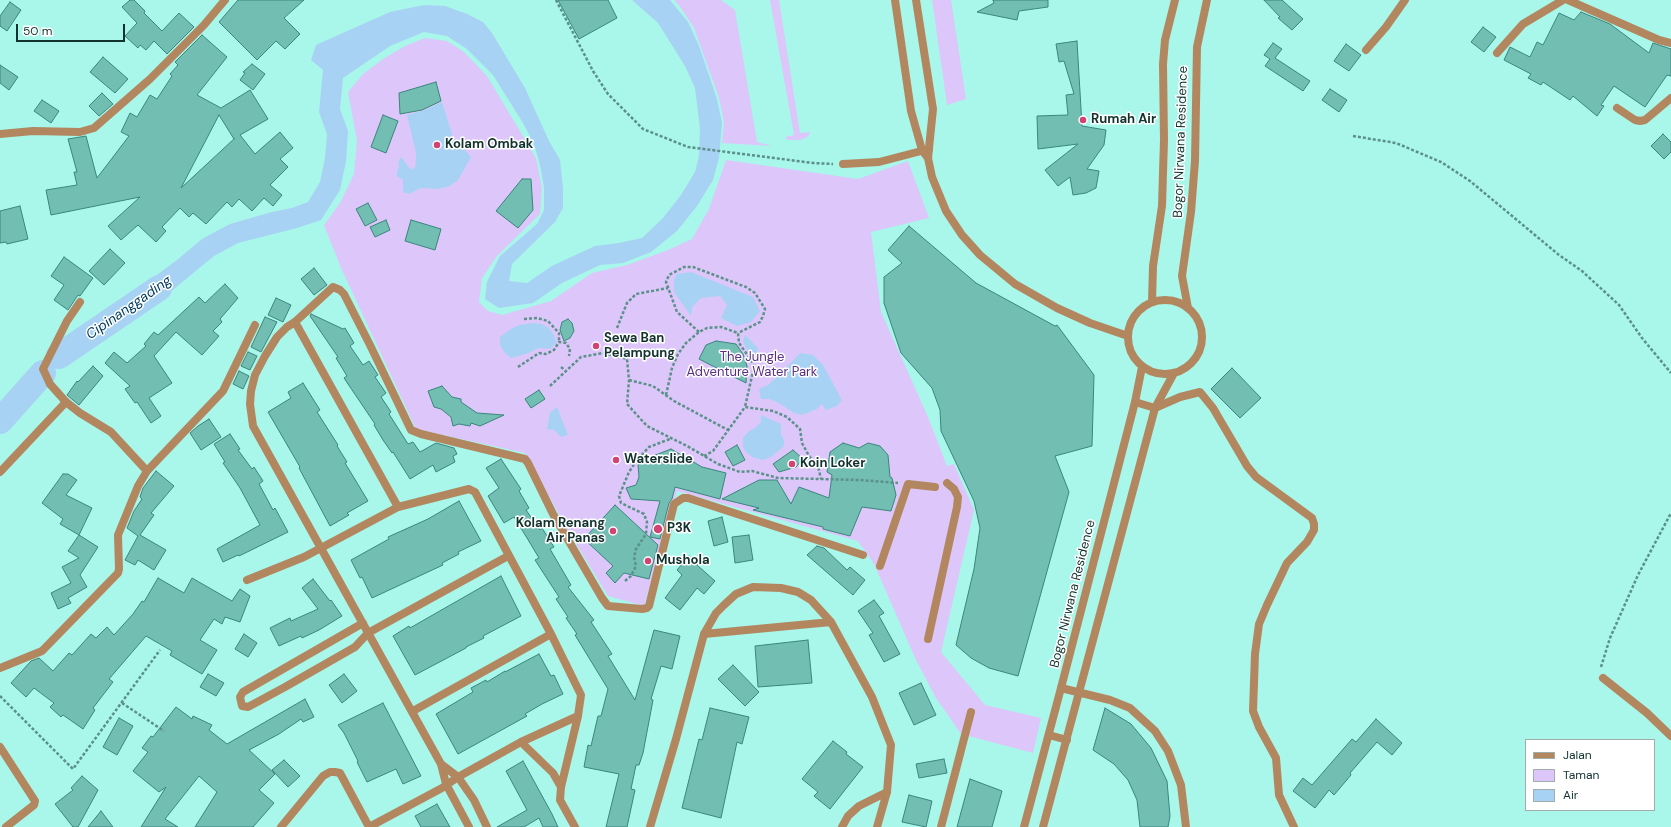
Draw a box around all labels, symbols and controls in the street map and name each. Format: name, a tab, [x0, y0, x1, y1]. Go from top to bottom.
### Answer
scale bar	[18, 16, 127, 42]
text: 50 m	[23, 23, 52, 39]
street label: Bogor Nirwana Residence	[1171, 66, 1191, 218]
place label: Rumah Air	[1091, 112, 1156, 128]
marker: Rumah Air	[1078, 115, 1088, 125]
place label: Kolam Ombak	[445, 137, 533, 153]
marker: Kolam Ombak	[432, 140, 442, 150]
water label: Cipinanggading	[83, 272, 175, 344]
place label: Sewa Ban Pelampung	[604, 331, 675, 362]
marker: Sewa Ban Pelampung	[591, 341, 601, 351]
park label: The Jungle Adventure Water Park	[687, 350, 817, 381]
place label: Waterslide	[624, 452, 693, 468]
marker: Waterslide	[611, 455, 621, 465]
place label: Koin Loker	[800, 456, 865, 472]
marker: Koin Loker	[787, 459, 797, 469]
place label: Kolam Renang Air Panas	[516, 516, 605, 547]
street label: Bogor Nirwana Residence	[1047, 518, 1099, 670]
place label: P3K	[667, 521, 691, 537]
marker: P3K	[652, 523, 664, 535]
marker: Kolam Renang Air Panas	[608, 526, 618, 536]
place label: Mushola	[656, 553, 709, 569]
marker: Mushola	[643, 556, 653, 566]
legend	[1525, 739, 1655, 811]
text: Jalan	[1563, 747, 1592, 763]
text: Taman	[1563, 767, 1599, 783]
text: Air	[1563, 787, 1578, 803]

